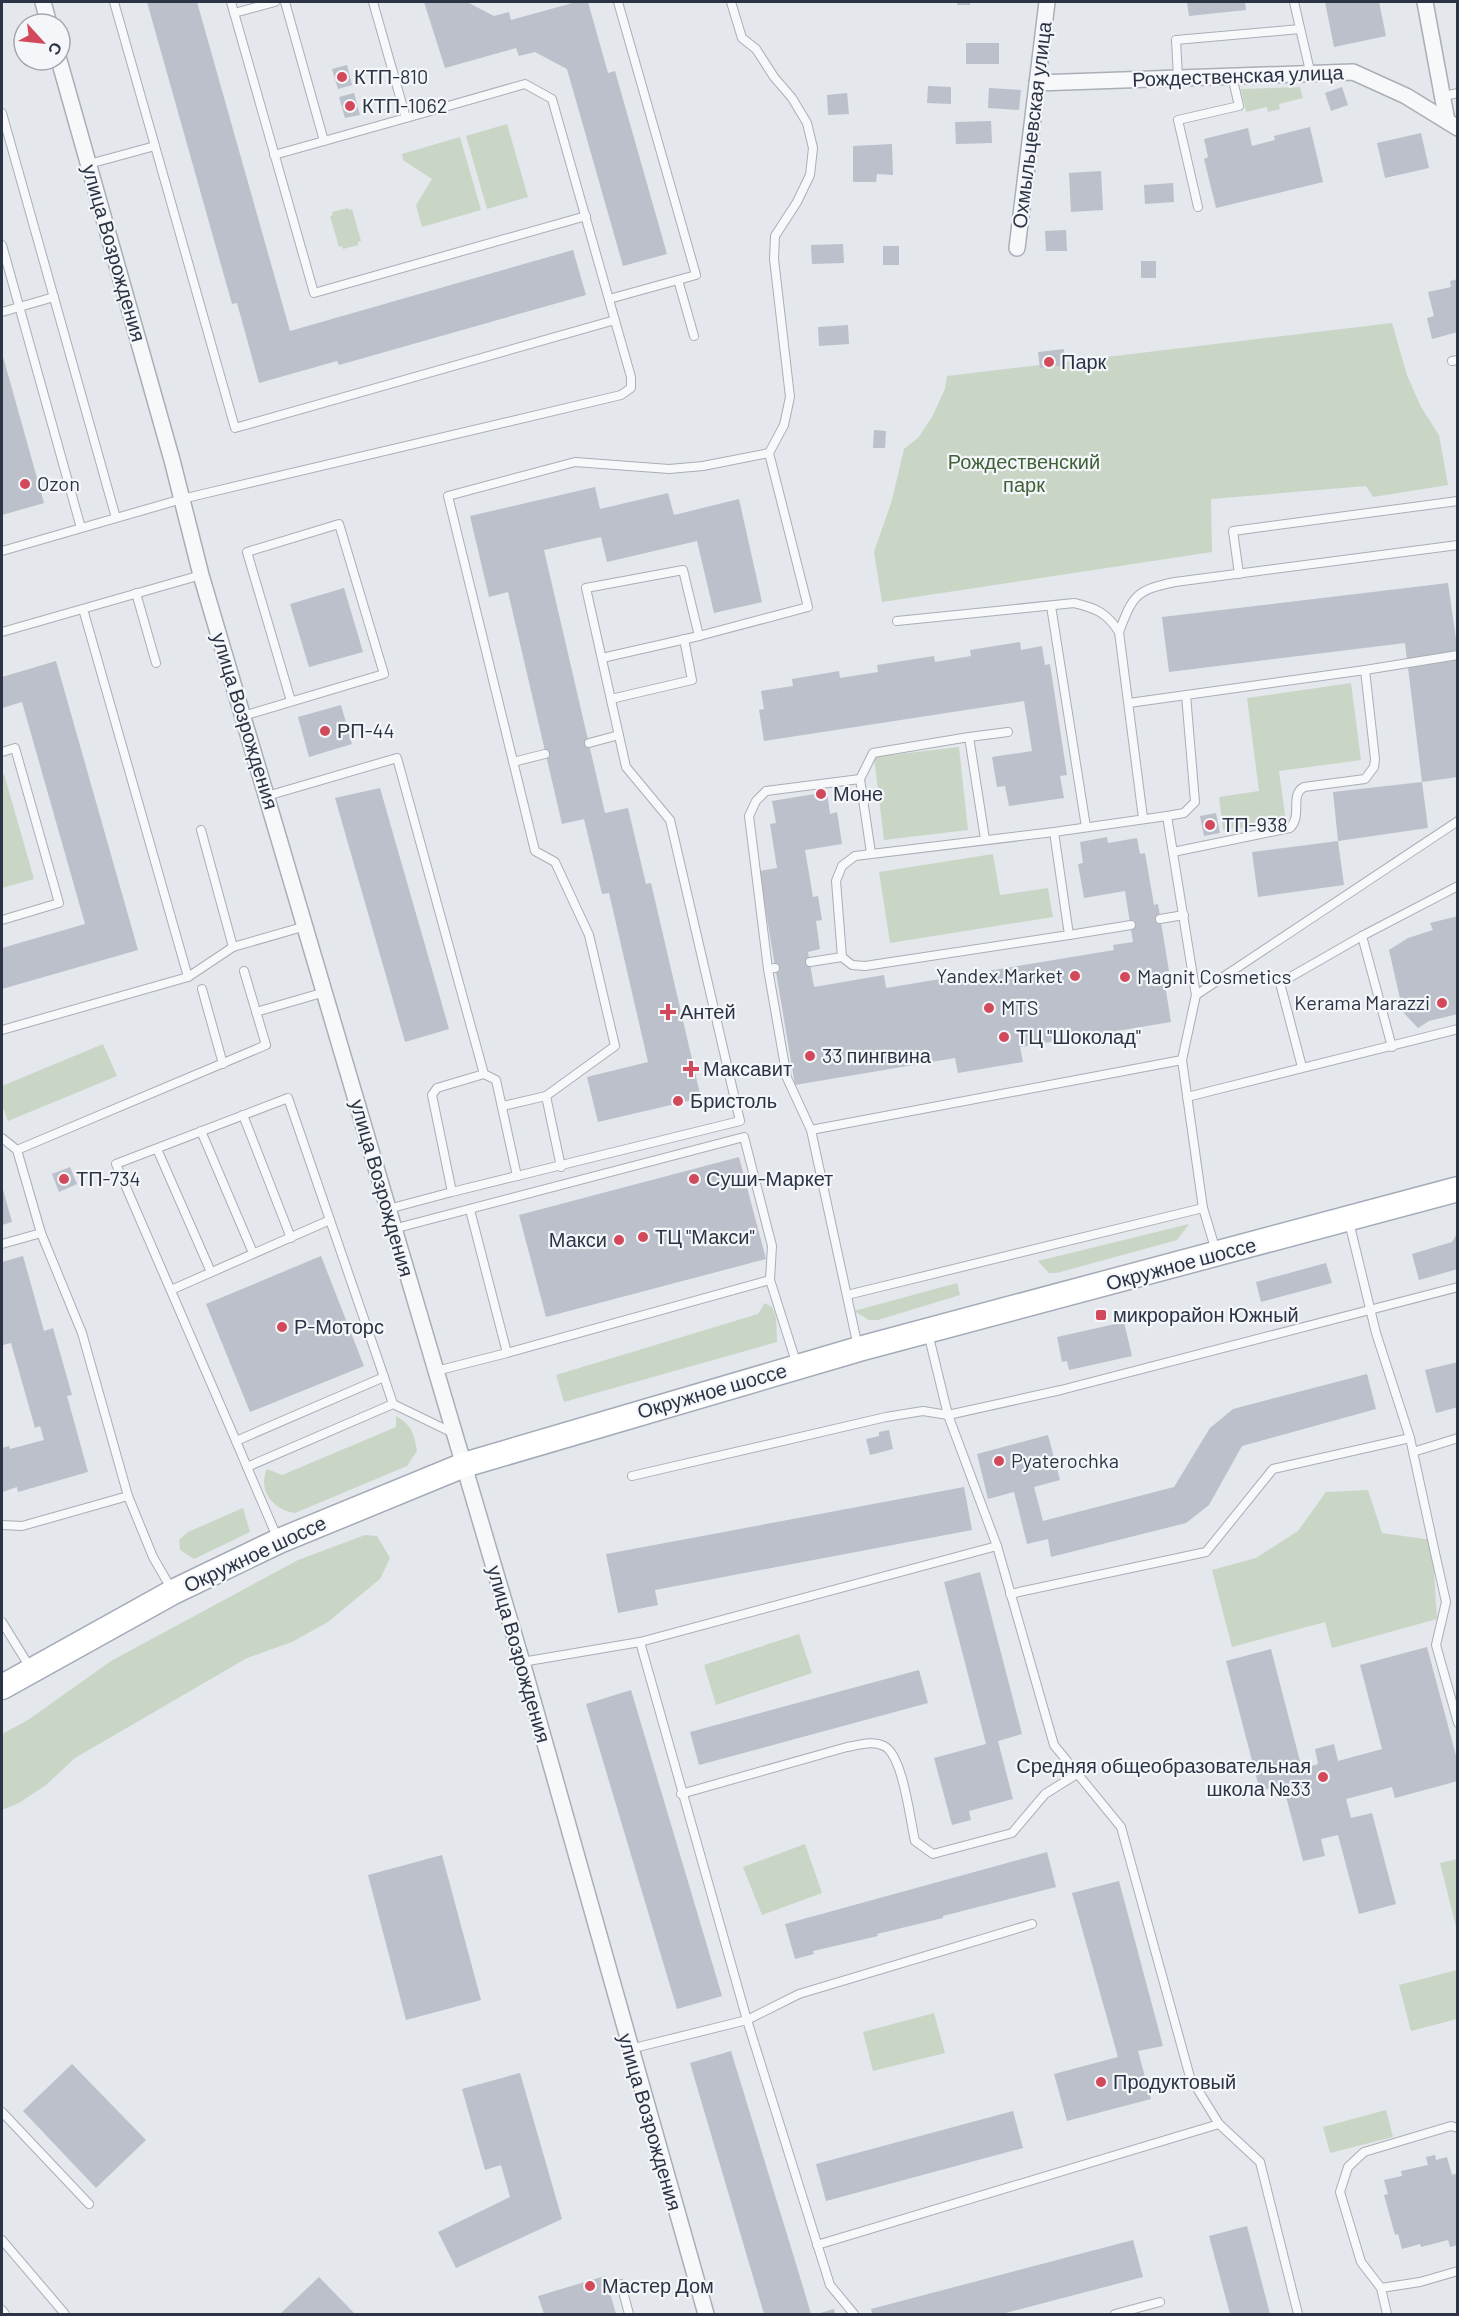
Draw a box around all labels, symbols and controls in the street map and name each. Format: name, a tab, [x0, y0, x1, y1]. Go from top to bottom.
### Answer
north arrow	[12, 12, 72, 72]
street label: Охмыльцевская улица	[1006, 19, 1056, 230]
text: С	[45, 40, 67, 59]
street label: Рождественская улица	[1132, 59, 1345, 91]
place label: КТП-810	[354, 64, 428, 88]
marker: КТП-810	[335, 70, 349, 84]
place label: КТП-1062	[362, 93, 447, 117]
marker: КТП-1062	[343, 99, 357, 113]
street label: улица Возрождения	[78, 161, 152, 344]
place label: Парк	[1061, 349, 1107, 373]
marker: Парк	[1042, 355, 1056, 369]
park label: Рождественский парк	[948, 449, 1100, 496]
place label: Ozon	[37, 471, 80, 495]
marker: Ozon	[18, 477, 32, 491]
street label: улица Возрождения	[208, 629, 284, 812]
place label: РП-44	[337, 718, 395, 742]
marker: РП-44	[318, 724, 332, 738]
place label: Моне	[833, 781, 883, 805]
marker: Моне	[814, 787, 828, 801]
place label: ТП-938	[1222, 812, 1288, 836]
marker: ТП-938	[1203, 818, 1217, 832]
place label: Yandex.Market	[936, 963, 1063, 987]
place label: Magnit Cosmetics	[1137, 964, 1291, 988]
marker: Yandex.Market	[1068, 969, 1082, 983]
marker: Magnit Cosmetics	[1118, 970, 1132, 984]
place label: Kerama Marazzi	[1294, 990, 1430, 1014]
place label: MTS	[1001, 995, 1038, 1019]
marker: Kerama Marazzi	[1435, 996, 1449, 1010]
place label: Антей	[680, 999, 736, 1023]
marker: MTS	[982, 1001, 996, 1015]
marker: Антей	[661, 1005, 675, 1019]
place label: ТЦ "Шоколад"	[1016, 1024, 1141, 1048]
marker: ТЦ "Шоколад"	[997, 1030, 1011, 1044]
place label: 33 пингвина	[822, 1043, 932, 1067]
marker: 33 пингвина	[803, 1049, 817, 1063]
place label: Максавит	[703, 1056, 792, 1080]
marker: Максавит	[684, 1062, 698, 1076]
place label: Бристоль	[690, 1088, 777, 1112]
marker: Бристоль	[671, 1094, 685, 1108]
street label: улица Возрождения	[346, 1096, 420, 1279]
place label: ТП-734	[76, 1166, 141, 1190]
place label: Суши-Маркет	[706, 1166, 833, 1190]
marker: ТП-734	[57, 1172, 71, 1186]
marker: Суши-Маркет	[687, 1172, 701, 1186]
place label: ТЦ "Макси"	[655, 1224, 755, 1248]
place label: Макси	[549, 1227, 607, 1251]
marker: ТЦ "Макси"	[636, 1230, 650, 1244]
street label: Окружное шоссе	[1103, 1231, 1258, 1295]
marker: Макси	[612, 1233, 626, 1247]
place label: микрорайон Южный	[1113, 1302, 1299, 1326]
marker: микрорайон Южный	[1094, 1308, 1108, 1322]
place label: Р-Моторс	[294, 1314, 384, 1338]
marker: Р-Моторс	[275, 1320, 289, 1334]
street label: Окружное шоссе	[634, 1357, 789, 1423]
place label: Pyaterochka	[1011, 1448, 1119, 1472]
marker: Pyaterochka	[992, 1454, 1006, 1468]
street label: Окружное шоссе	[180, 1510, 330, 1597]
street label: улица Возрождения	[483, 1562, 557, 1745]
place label: Средняя общеобразовательная школа №33	[1016, 1753, 1311, 1800]
marker: Средняя общеобразовательная школа №33	[1316, 1770, 1330, 1784]
street label: улица Возрождения	[614, 2030, 688, 2213]
place label: Продуктовый	[1113, 2069, 1236, 2093]
marker: Продуктовый	[1094, 2075, 1108, 2089]
place label: Мастер Дом	[602, 2273, 714, 2297]
marker: Мастер Дом	[583, 2279, 597, 2293]

